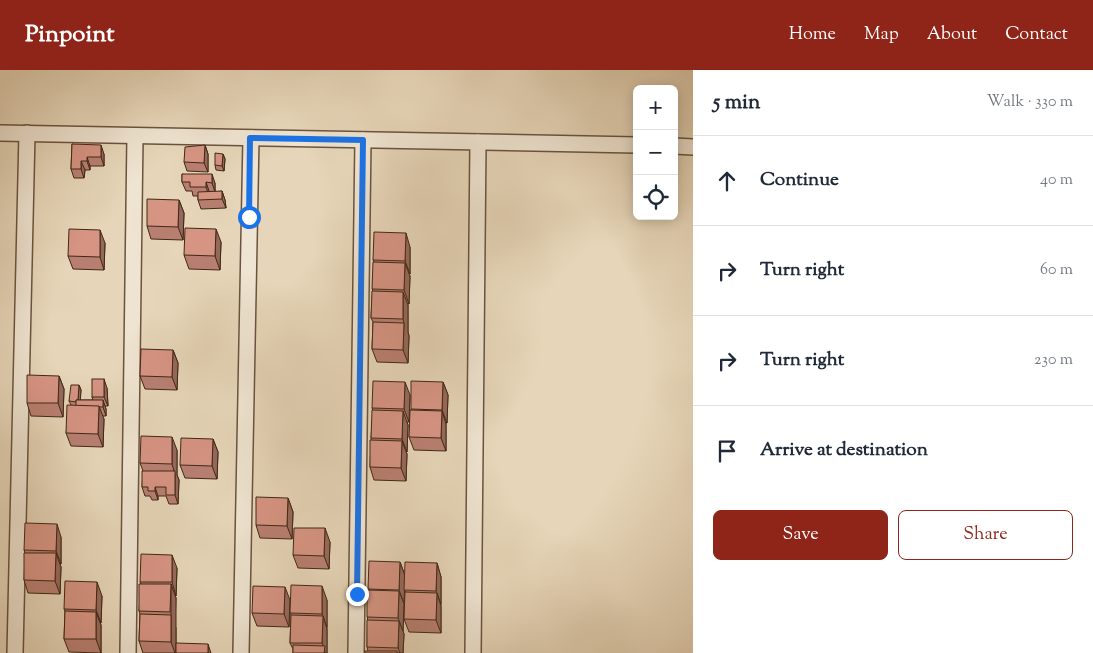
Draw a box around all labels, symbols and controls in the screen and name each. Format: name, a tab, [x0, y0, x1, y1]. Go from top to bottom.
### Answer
text: Pinpoint	[25, 18, 114, 52]
text: Home	[789, 22, 836, 48]
text: Map	[864, 22, 899, 48]
text: About	[927, 22, 977, 48]
text: Contact	[1005, 22, 1068, 48]
map controls	[633, 85, 678, 220]
button: +	[633, 85, 678, 130]
text: 5 min	[713, 88, 760, 118]
text: Walk · 330 m	[987, 91, 1073, 114]
button: −	[633, 130, 678, 175]
icon: ahead	[713, 167, 741, 195]
text: Continue	[760, 167, 839, 194]
text: 40 m	[1040, 169, 1073, 192]
button: locate	[633, 175, 678, 220]
route start	[238, 206, 261, 229]
icon: right	[713, 257, 741, 285]
text: Turn right	[760, 257, 844, 284]
text: 60 m	[1040, 259, 1073, 282]
icon: right	[713, 347, 741, 375]
text: Turn right	[760, 347, 844, 374]
text: 230 m	[1034, 349, 1073, 372]
icon: arrive	[713, 437, 741, 465]
text: Arrive at destination	[760, 437, 928, 464]
button: Save	[713, 510, 888, 560]
button: Share	[898, 510, 1073, 560]
route end	[346, 583, 369, 606]

